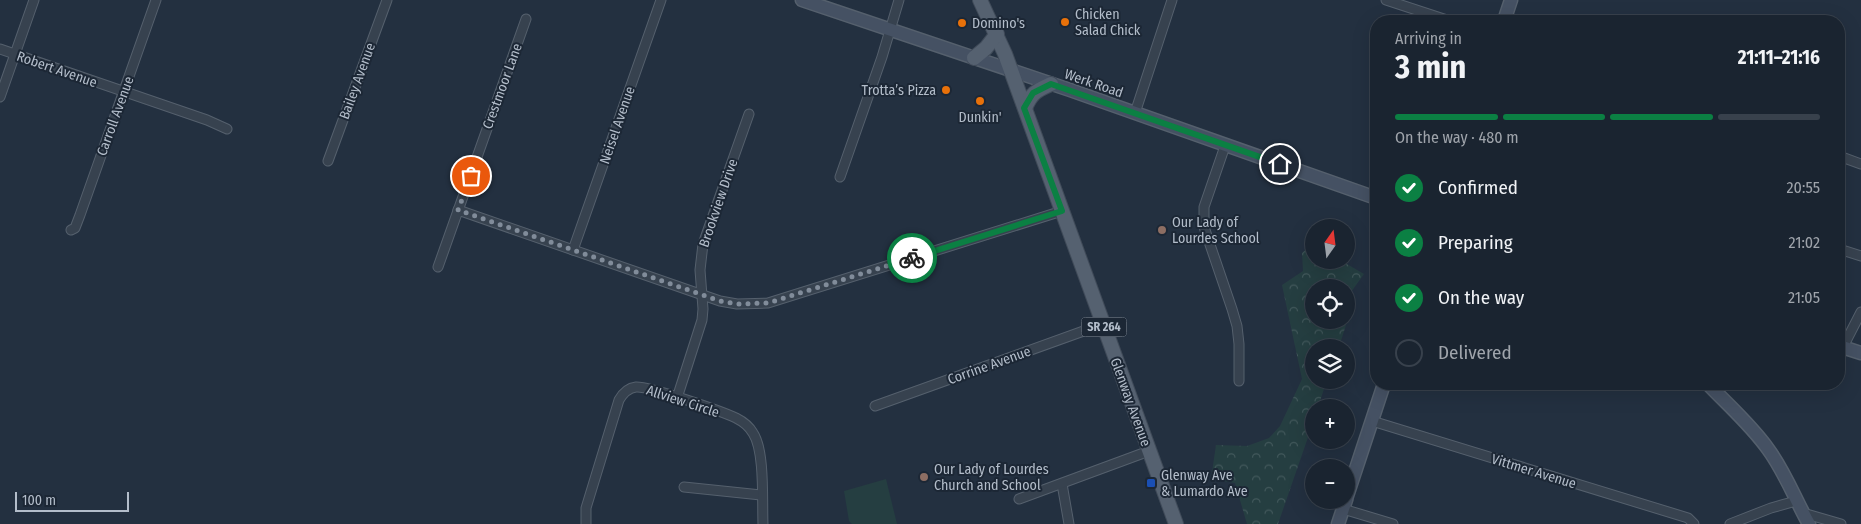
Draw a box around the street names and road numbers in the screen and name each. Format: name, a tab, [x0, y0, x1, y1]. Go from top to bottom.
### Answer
street label: Bailey Avenue	[336, 41, 379, 122]
street label: Crestmoor Lane	[479, 41, 526, 131]
street label: Robert Avenue	[14, 48, 99, 91]
street label: Werk Road	[1062, 66, 1125, 101]
street label: Carroll Avenue	[93, 74, 138, 158]
street label: Neisel Avenue	[596, 84, 639, 166]
street label: Brookview Drive	[695, 157, 742, 250]
road number: SR 264	[1082, 318, 1126, 337]
street label: Corrine Avenue	[945, 343, 1033, 388]
street label: Glenway Avenue	[1107, 355, 1154, 449]
street label: Allview Circle	[644, 382, 721, 421]
street label: Vittmer Avenue	[1489, 451, 1578, 492]

